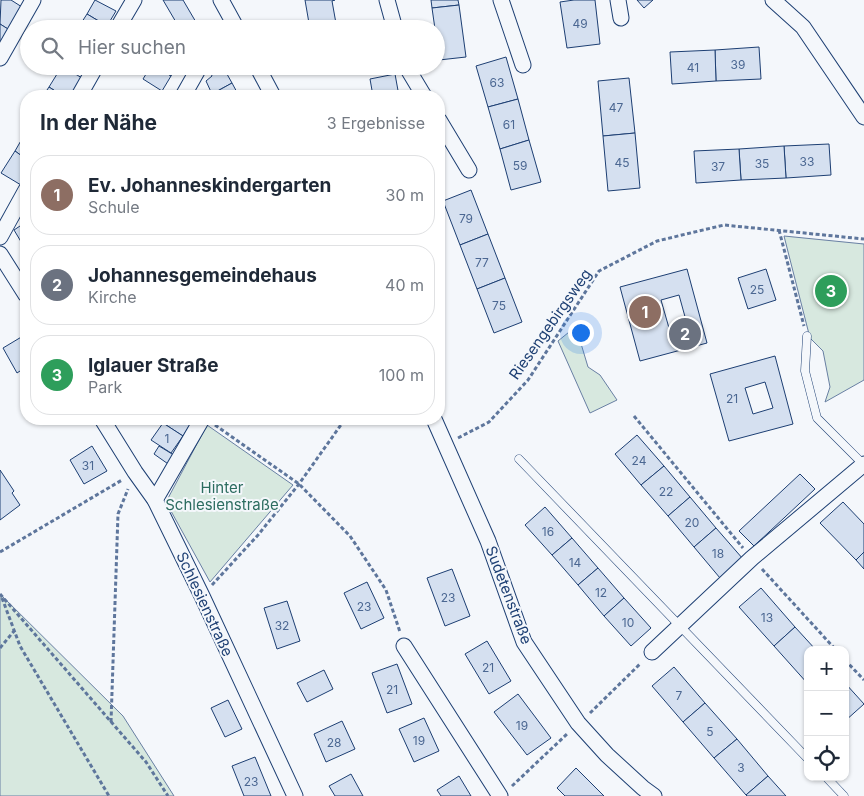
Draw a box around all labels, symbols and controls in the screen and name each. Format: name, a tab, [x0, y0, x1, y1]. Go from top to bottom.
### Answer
house number: 49	[572, 16, 588, 31]
search box	[20, 20, 445, 75]
icon: search	[38, 34, 66, 62]
text: Hier suchen	[78, 36, 186, 59]
house number: 39	[731, 57, 745, 72]
house number: 41	[687, 60, 699, 75]
house number: 63	[490, 75, 504, 90]
house number: 47	[609, 100, 623, 115]
text: In der Nähe	[40, 110, 157, 135]
text: 3 Ergebnisse	[327, 113, 425, 133]
house number: 61	[503, 117, 515, 132]
house number: 33	[800, 154, 814, 169]
house number: 45	[614, 155, 630, 170]
house number: 35	[755, 156, 769, 171]
house number: 59	[513, 158, 527, 173]
house number: 37	[711, 159, 725, 174]
text: Ev. Johanneskindergarten	[88, 174, 331, 197]
text: 1	[54, 185, 60, 205]
text: 30 m	[386, 185, 424, 205]
text: Schule	[88, 197, 140, 217]
house number: 79	[459, 211, 473, 226]
house number: 77	[475, 255, 489, 270]
text: Johannesgemeindehaus	[88, 264, 317, 287]
street label: Riesengebirgsweg	[505, 265, 595, 383]
pin: 3	[815, 272, 847, 310]
text: 2	[52, 275, 62, 295]
text: 40 m	[385, 275, 424, 295]
house number: 25	[750, 282, 764, 297]
text: Kirche	[88, 287, 137, 307]
pin: 1	[629, 293, 661, 331]
house number: 75	[492, 298, 506, 313]
pin: 2	[669, 315, 701, 353]
your location	[568, 320, 594, 346]
text: Iglauer Straße	[88, 354, 219, 377]
text: 3	[52, 365, 62, 385]
text: 100 m	[379, 365, 424, 385]
text: Park	[88, 377, 122, 397]
house number: 21	[726, 391, 738, 406]
house number: 1	[165, 431, 169, 446]
house number: 24	[632, 453, 647, 468]
house number: 31	[82, 458, 94, 473]
park label: Hinter Schlesienstraße	[165, 478, 279, 514]
house number: 22	[659, 484, 673, 499]
house number: 20	[685, 515, 699, 530]
house number: 16	[542, 524, 554, 539]
street label: Sudetenstraße	[482, 543, 536, 647]
house number: 18	[712, 546, 724, 561]
street label: Schlesienstraße	[172, 549, 238, 659]
house number: 14	[569, 555, 582, 570]
house number: 12	[595, 585, 607, 600]
house number: 23	[441, 590, 455, 605]
house number: 23	[357, 599, 371, 614]
house number: 13	[761, 610, 773, 625]
house number: 10	[622, 615, 634, 630]
house number: 32	[275, 618, 289, 633]
map controls	[804, 646, 849, 781]
button: +	[804, 646, 849, 691]
house number: 21	[482, 660, 494, 675]
house number: 21	[386, 682, 398, 697]
house number: 7	[676, 688, 683, 703]
button: −	[804, 691, 849, 736]
house number: 19	[516, 718, 528, 733]
house number: 5	[706, 724, 714, 739]
house number: 19	[413, 733, 425, 748]
house number: 28	[327, 735, 341, 750]
button: locate	[804, 736, 849, 781]
house number: 3	[737, 760, 745, 775]
house number: 23	[244, 774, 258, 789]

